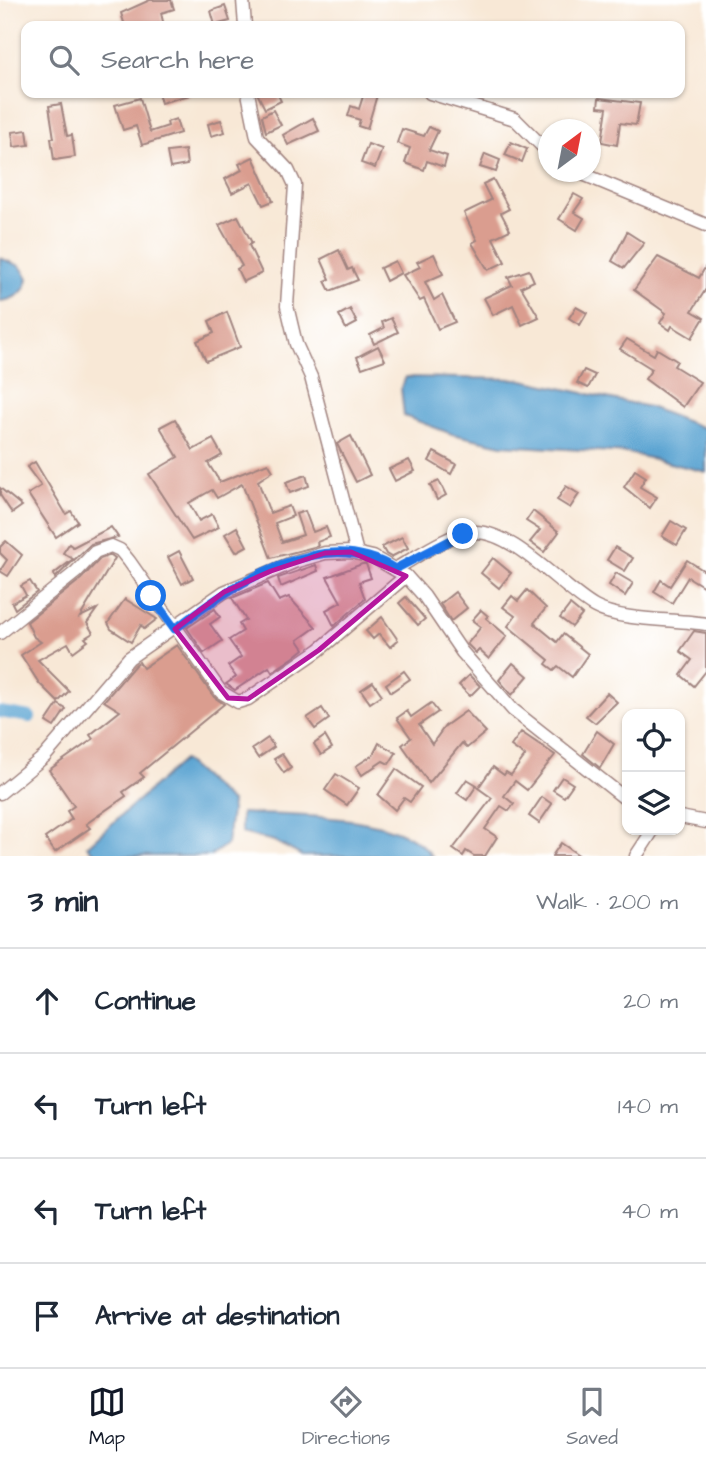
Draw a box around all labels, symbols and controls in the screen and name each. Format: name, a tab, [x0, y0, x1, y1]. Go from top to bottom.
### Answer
search box	[21, 21, 685, 98]
icon: search	[45, 41, 83, 79]
text: Search here	[101, 42, 254, 78]
north arrow	[538, 119, 601, 182]
route end	[447, 518, 478, 549]
route start	[135, 580, 166, 611]
map controls	[622, 709, 685, 835]
button: locate	[622, 709, 685, 772]
button: layers	[622, 772, 685, 835]
text: 3 min	[28, 881, 98, 923]
text: Walk · 200 m	[536, 886, 678, 918]
icon: ahead	[28, 982, 66, 1020]
text: Continue	[95, 983, 196, 1019]
text: 20 m	[623, 985, 678, 1017]
icon: left	[28, 1087, 66, 1125]
text: Turn left	[95, 1088, 206, 1124]
text: 140 m	[618, 1090, 678, 1122]
icon: left	[28, 1192, 66, 1230]
text: Turn left	[95, 1193, 206, 1229]
text: 40 m	[621, 1195, 678, 1227]
icon: arrive	[28, 1297, 66, 1335]
text: Arrive at destination	[95, 1298, 340, 1334]
tab: Map	[88, 1383, 126, 1452]
tab: Directions	[302, 1383, 390, 1452]
tab: Saved	[566, 1383, 618, 1452]

